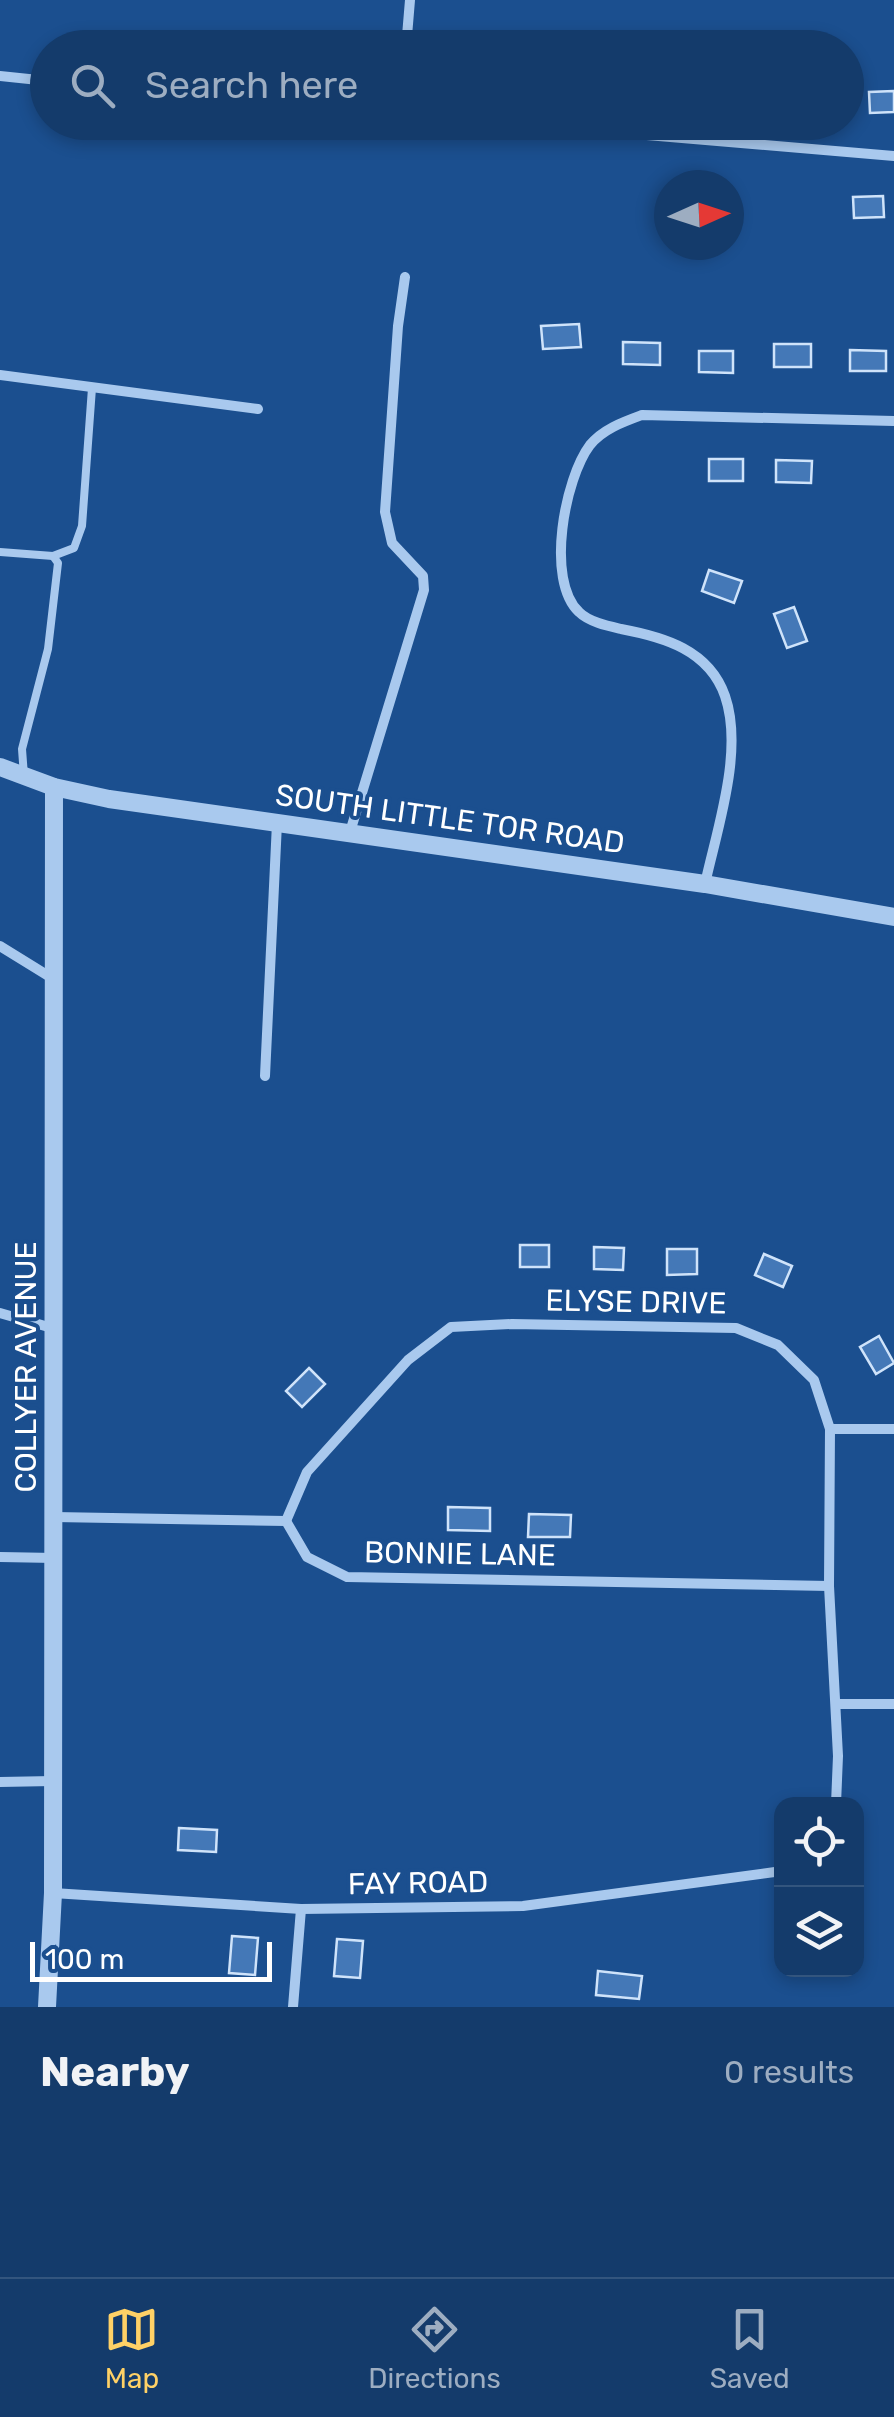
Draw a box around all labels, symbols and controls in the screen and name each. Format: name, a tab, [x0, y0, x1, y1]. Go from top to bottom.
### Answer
search box	[30, 30, 864, 140]
icon: search	[65, 58, 120, 113]
text: Search here	[145, 62, 358, 108]
north arrow	[654, 170, 744, 260]
street label: SOUTH LITTLE TOR ROAD	[273, 777, 627, 861]
street label: COLLYER AVENUE	[8, 1241, 44, 1493]
street label: ELYSE DRIVE	[545, 1282, 727, 1322]
street label: BONNIE LANE	[364, 1534, 556, 1574]
map controls	[774, 1797, 864, 1977]
button: locate	[774, 1797, 864, 1887]
street label: FAY ROAD	[348, 1864, 488, 1902]
button: layers	[774, 1887, 864, 1977]
scale bar	[30, 1937, 272, 1982]
text: 100 m	[45, 1943, 124, 1976]
text: Nearby	[40, 2047, 190, 2097]
text: 0 results	[724, 2053, 854, 2091]
tab: Map	[104, 2302, 159, 2395]
tab: Directions	[368, 2302, 501, 2395]
tab: Saved	[710, 2302, 790, 2395]

